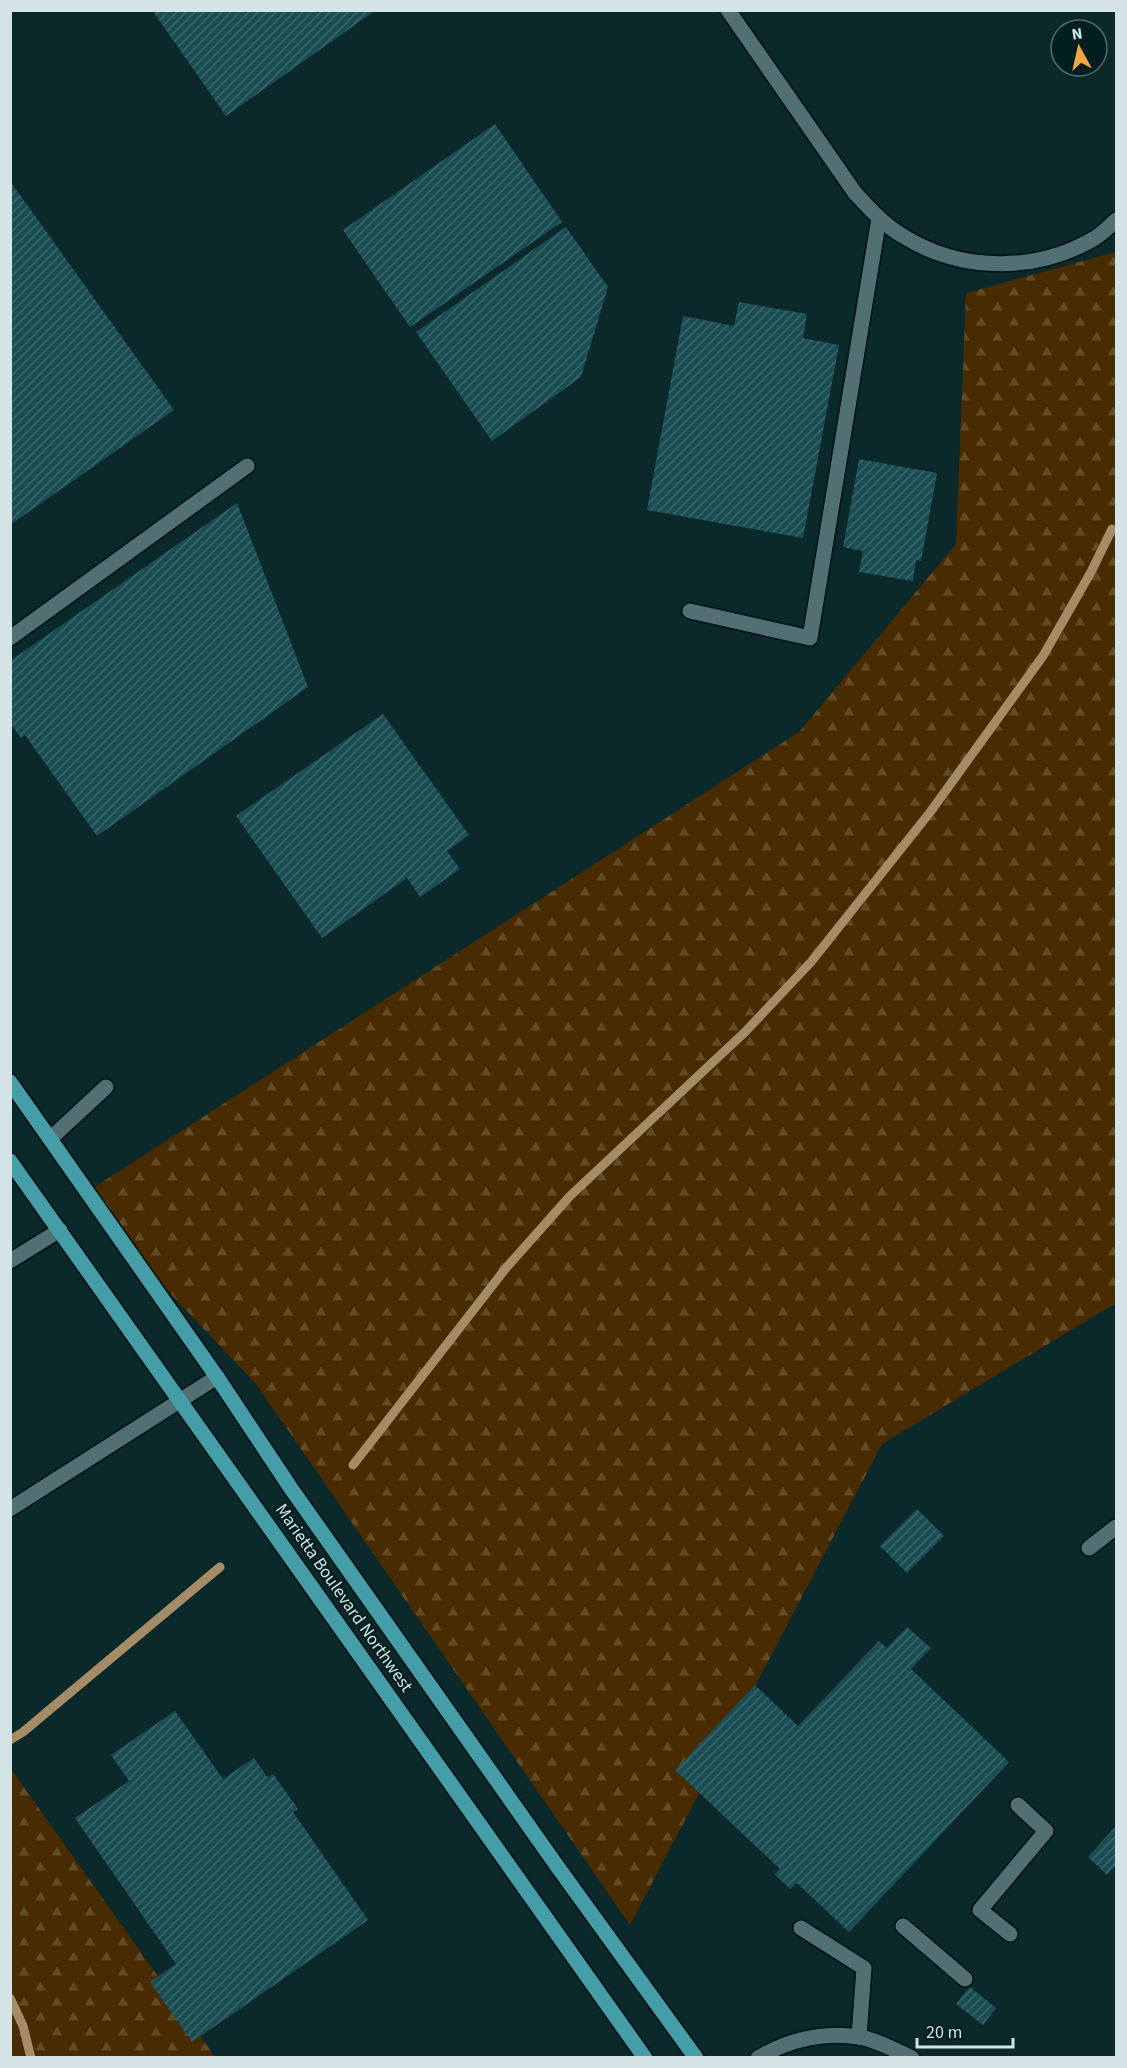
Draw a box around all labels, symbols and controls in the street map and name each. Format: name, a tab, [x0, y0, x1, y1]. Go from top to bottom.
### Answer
north arrow	[1049, 18, 1109, 78]
text: N	[1070, 23, 1084, 46]
street label: Marietta Boulevard Northwest	[269, 1499, 419, 1697]
scale bar	[917, 2011, 1013, 2049]
text: 20 m	[926, 2020, 962, 2045]

